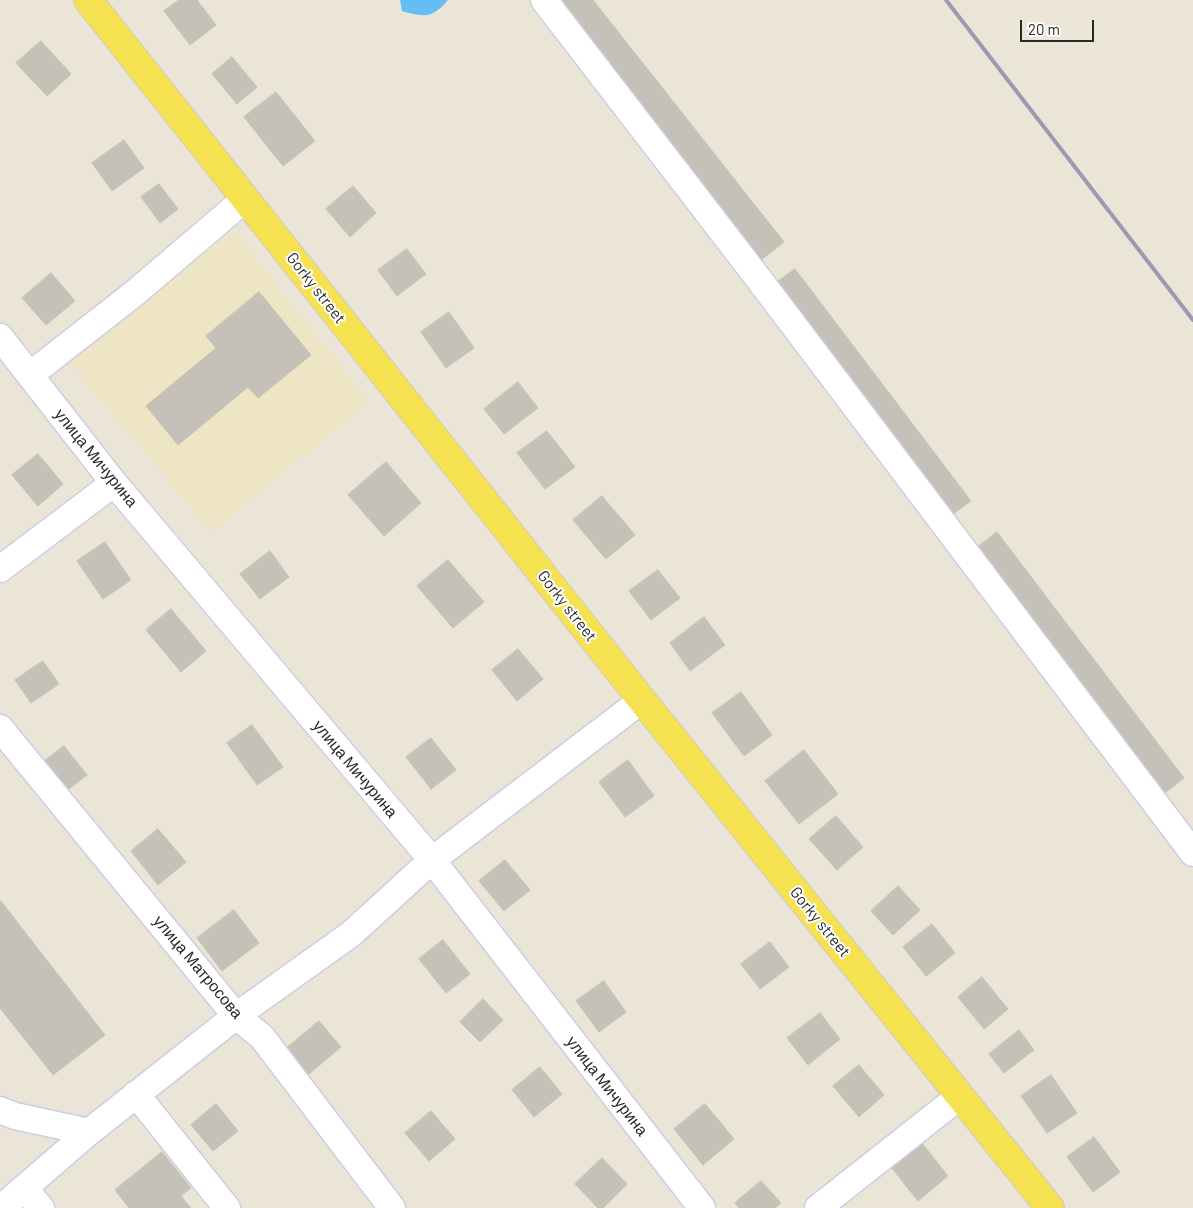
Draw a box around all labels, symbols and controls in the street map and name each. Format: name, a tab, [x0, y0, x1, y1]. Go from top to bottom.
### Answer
scale bar	[1023, 10, 1097, 42]
text: 20 m	[1028, 20, 1060, 38]
street label: Gorky street	[282, 249, 350, 327]
street label: улица Мичурина	[50, 405, 142, 511]
street label: Gorky street	[533, 567, 601, 645]
street label: улица Мичурина	[309, 716, 401, 822]
street label: Gorky street	[786, 883, 854, 961]
street label: улица Матросова	[149, 912, 247, 1022]
street label: улица Мичурина	[562, 1032, 652, 1140]

